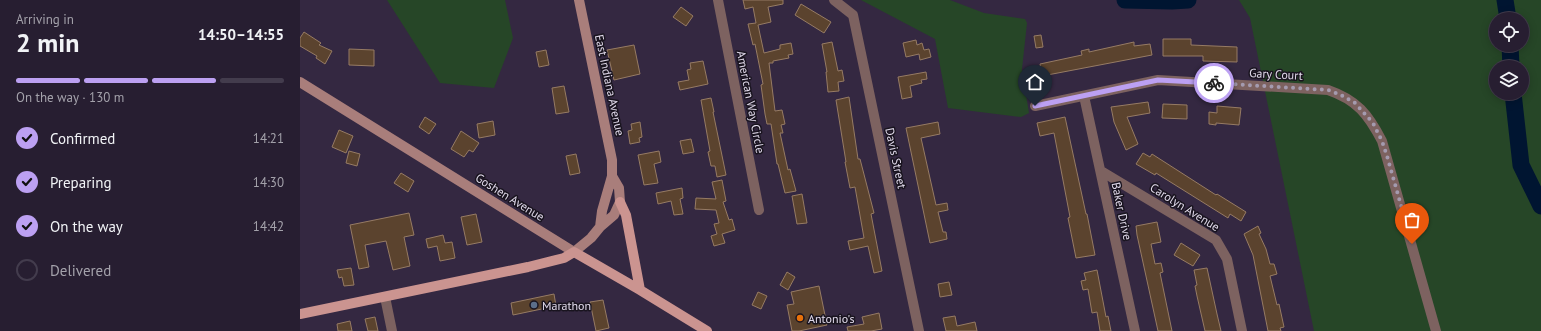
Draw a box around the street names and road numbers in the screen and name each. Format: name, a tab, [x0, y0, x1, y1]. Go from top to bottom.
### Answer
street label: East Indiana Avenue	[592, 33, 628, 137]
street label: American Way Circle	[734, 50, 768, 154]
street label: Gary Court	[1249, 65, 1303, 83]
street label: Davis Street	[882, 126, 910, 190]
street label: Goshen Avenue	[473, 170, 547, 224]
street label: Carolyn Avenue	[1147, 180, 1223, 234]
street label: Baker Drive	[1109, 181, 1135, 241]

